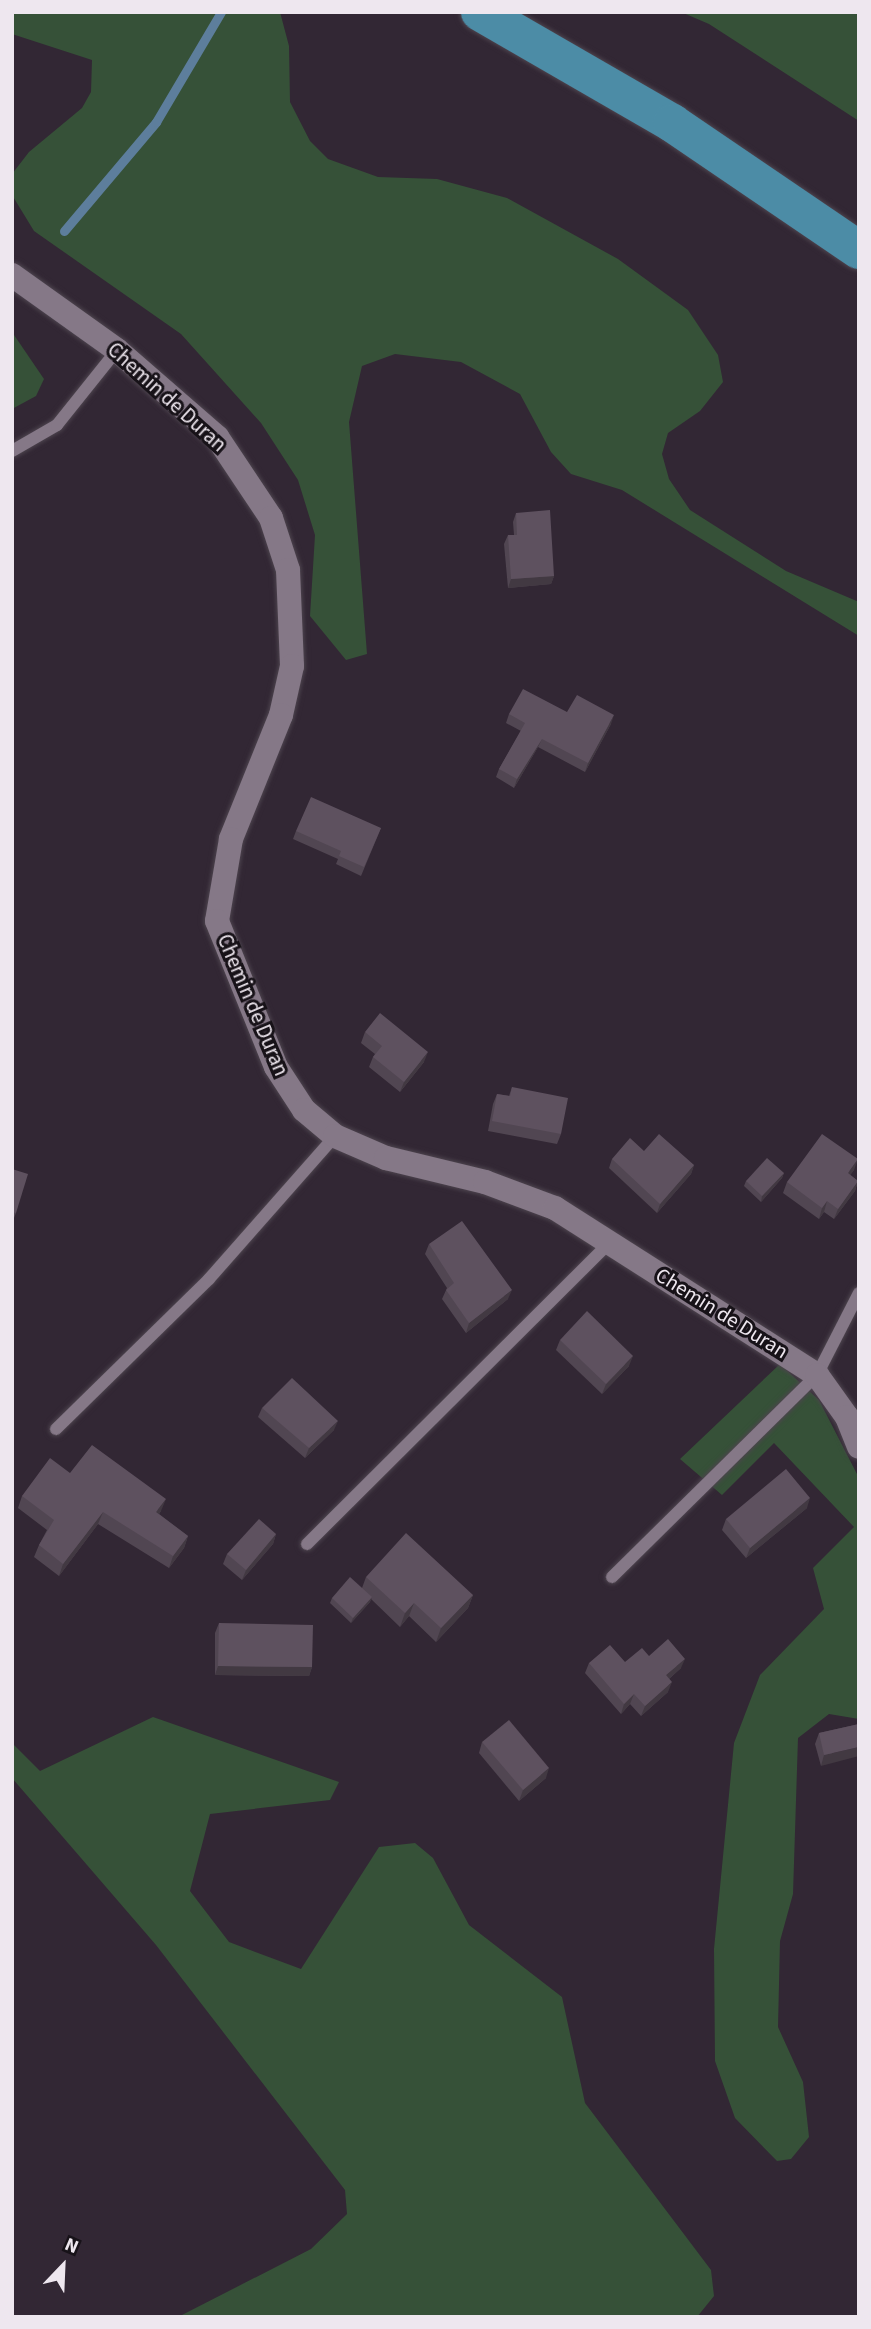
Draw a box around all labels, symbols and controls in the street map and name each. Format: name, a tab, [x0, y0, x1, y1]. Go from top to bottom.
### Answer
street label: Chemin de Duran	[102, 337, 232, 457]
street label: Chemin de Duran	[212, 930, 294, 1080]
street label: Chemin de Duran	[651, 1262, 793, 1364]
north arrow	[28, 2231, 98, 2301]
text: N	[60, 2231, 82, 2261]

